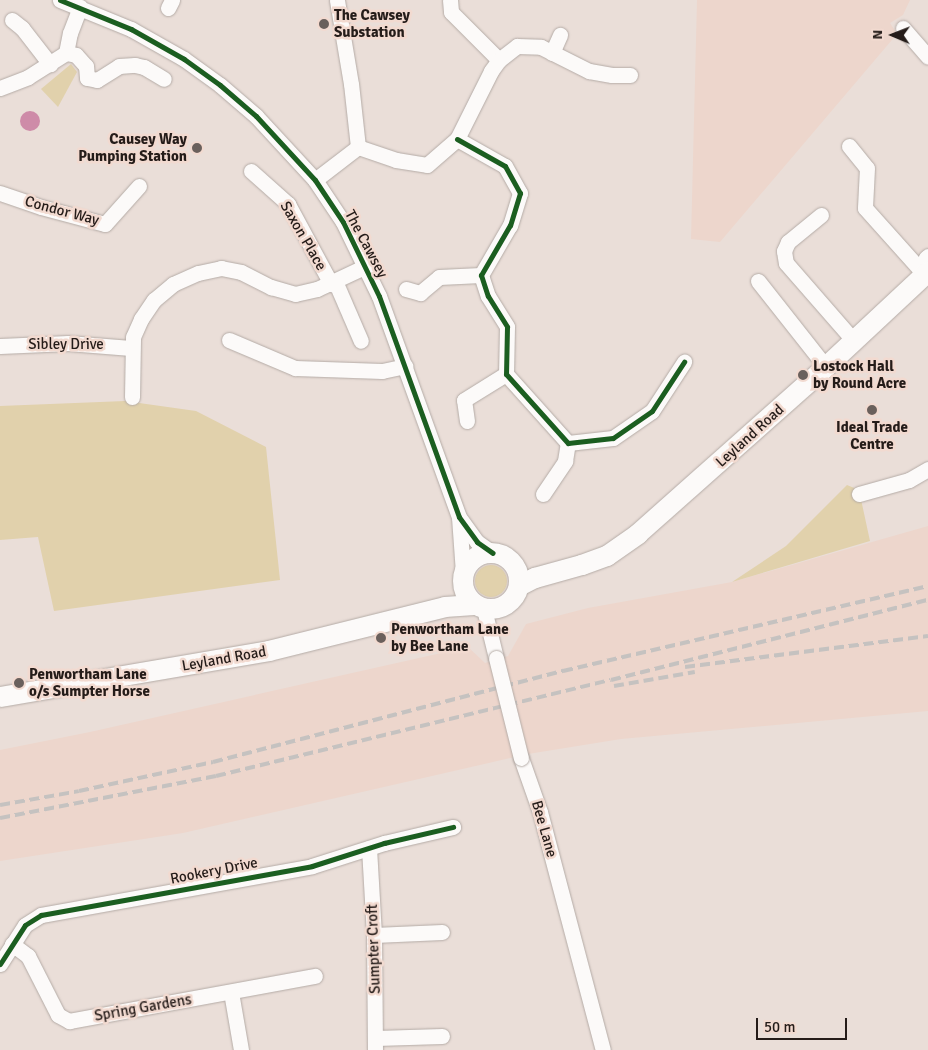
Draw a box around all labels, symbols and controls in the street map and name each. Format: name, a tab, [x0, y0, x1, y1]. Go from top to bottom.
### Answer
place label: The Cawsey Substation	[334, 6, 410, 41]
north arrow	[868, 10, 918, 60]
marker: The Cawsey Substation	[318, 18, 330, 30]
text: N	[869, 30, 886, 40]
place label: Causey Way Pumping Station	[78, 130, 187, 165]
marker: Causey Way Pumping Station	[191, 142, 203, 154]
street label: Condor Way	[23, 192, 101, 230]
street label: Saxon Place	[276, 198, 330, 274]
street label: The Cawsey	[341, 207, 391, 281]
street label: Sibley Drive	[28, 336, 104, 354]
place label: Lostock Hall by Round Acre	[813, 357, 906, 392]
marker: Lostock Hall by Round Acre	[797, 369, 809, 381]
street label: Leyland Road	[712, 401, 788, 471]
marker: Ideal Trade Centre	[866, 404, 878, 416]
place label: Ideal Trade Centre	[836, 418, 908, 453]
place label: Penwortham Lane by Bee Lane	[391, 620, 509, 655]
marker: Penwortham Lane by Bee Lane	[375, 632, 387, 644]
street label: Leyland Road	[180, 643, 268, 675]
place label: Penwortham Lane o/s Sumpter Horse	[29, 665, 150, 700]
marker: Penwortham Lane o/s Sumpter Horse	[13, 677, 25, 689]
street label: Bee Lane	[527, 798, 561, 860]
street label: Rookery Drive	[169, 854, 259, 888]
street label: Sumpter Croft	[363, 904, 385, 994]
street label: Spring Gardens	[93, 991, 193, 1025]
scale bar	[758, 1008, 849, 1040]
text: 50 m	[764, 1018, 795, 1036]

